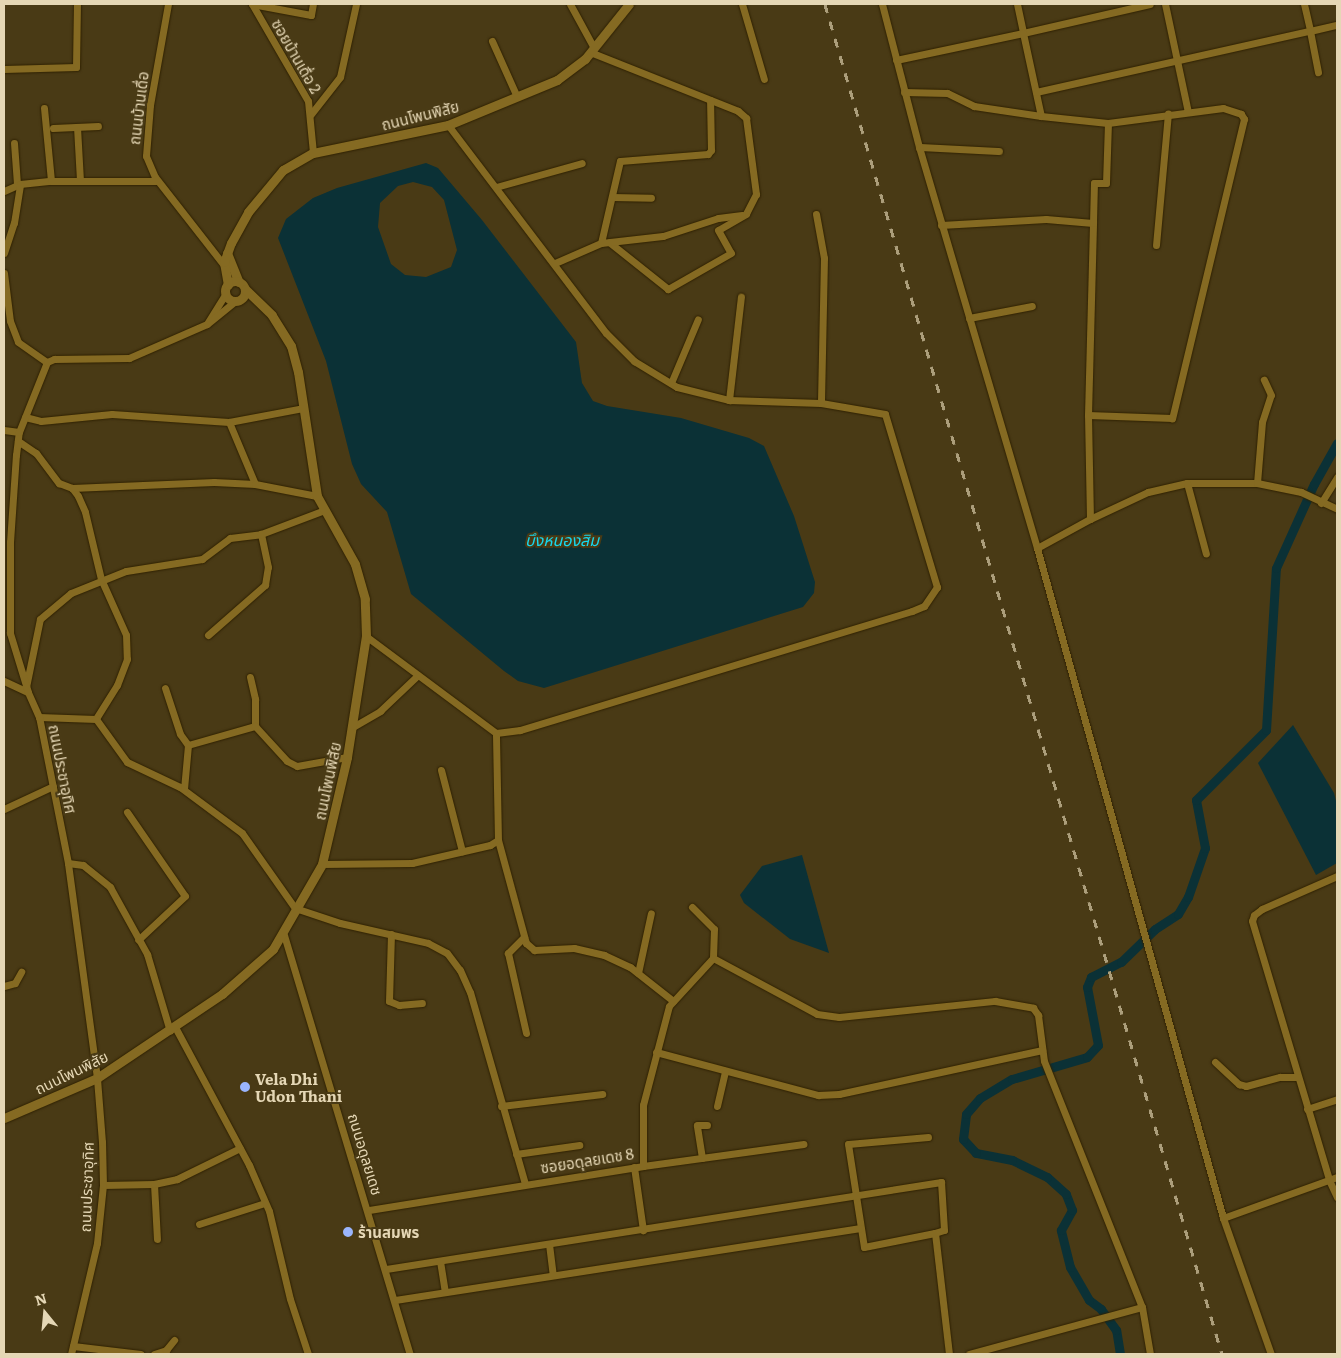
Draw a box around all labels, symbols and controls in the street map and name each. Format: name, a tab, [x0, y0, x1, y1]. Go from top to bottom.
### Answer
street label: ซอยบ้านเดื่อ 2	[268, 16, 326, 96]
street label: ถนนบ้านเดื่อ	[125, 70, 151, 146]
street label: ถนนโพนพิสัย	[379, 97, 461, 133]
water label: บึงหนองสิม	[525, 529, 599, 549]
street label: ถนนประชาอุทิศ	[46, 723, 80, 815]
street label: ถนนโพนพิสัย	[310, 740, 344, 822]
street label: ถนนโพนพิสัย	[31, 1047, 111, 1097]
place label: Vela Dhi Udon Thani	[255, 1069, 342, 1104]
marker: Vela Dhi Udon Thani	[239, 1081, 251, 1093]
street label: ถนนอดุลยเดช	[345, 1111, 387, 1197]
street label: ถนนประชาอุทิศ	[75, 1142, 97, 1232]
street label: ซอยอดุลยเดช 8	[539, 1144, 635, 1176]
place label: ร้านสมพร	[358, 1223, 419, 1241]
marker: ร้านสมพร	[342, 1226, 354, 1238]
text: N	[32, 1287, 49, 1310]
north arrow	[20, 1288, 70, 1338]

